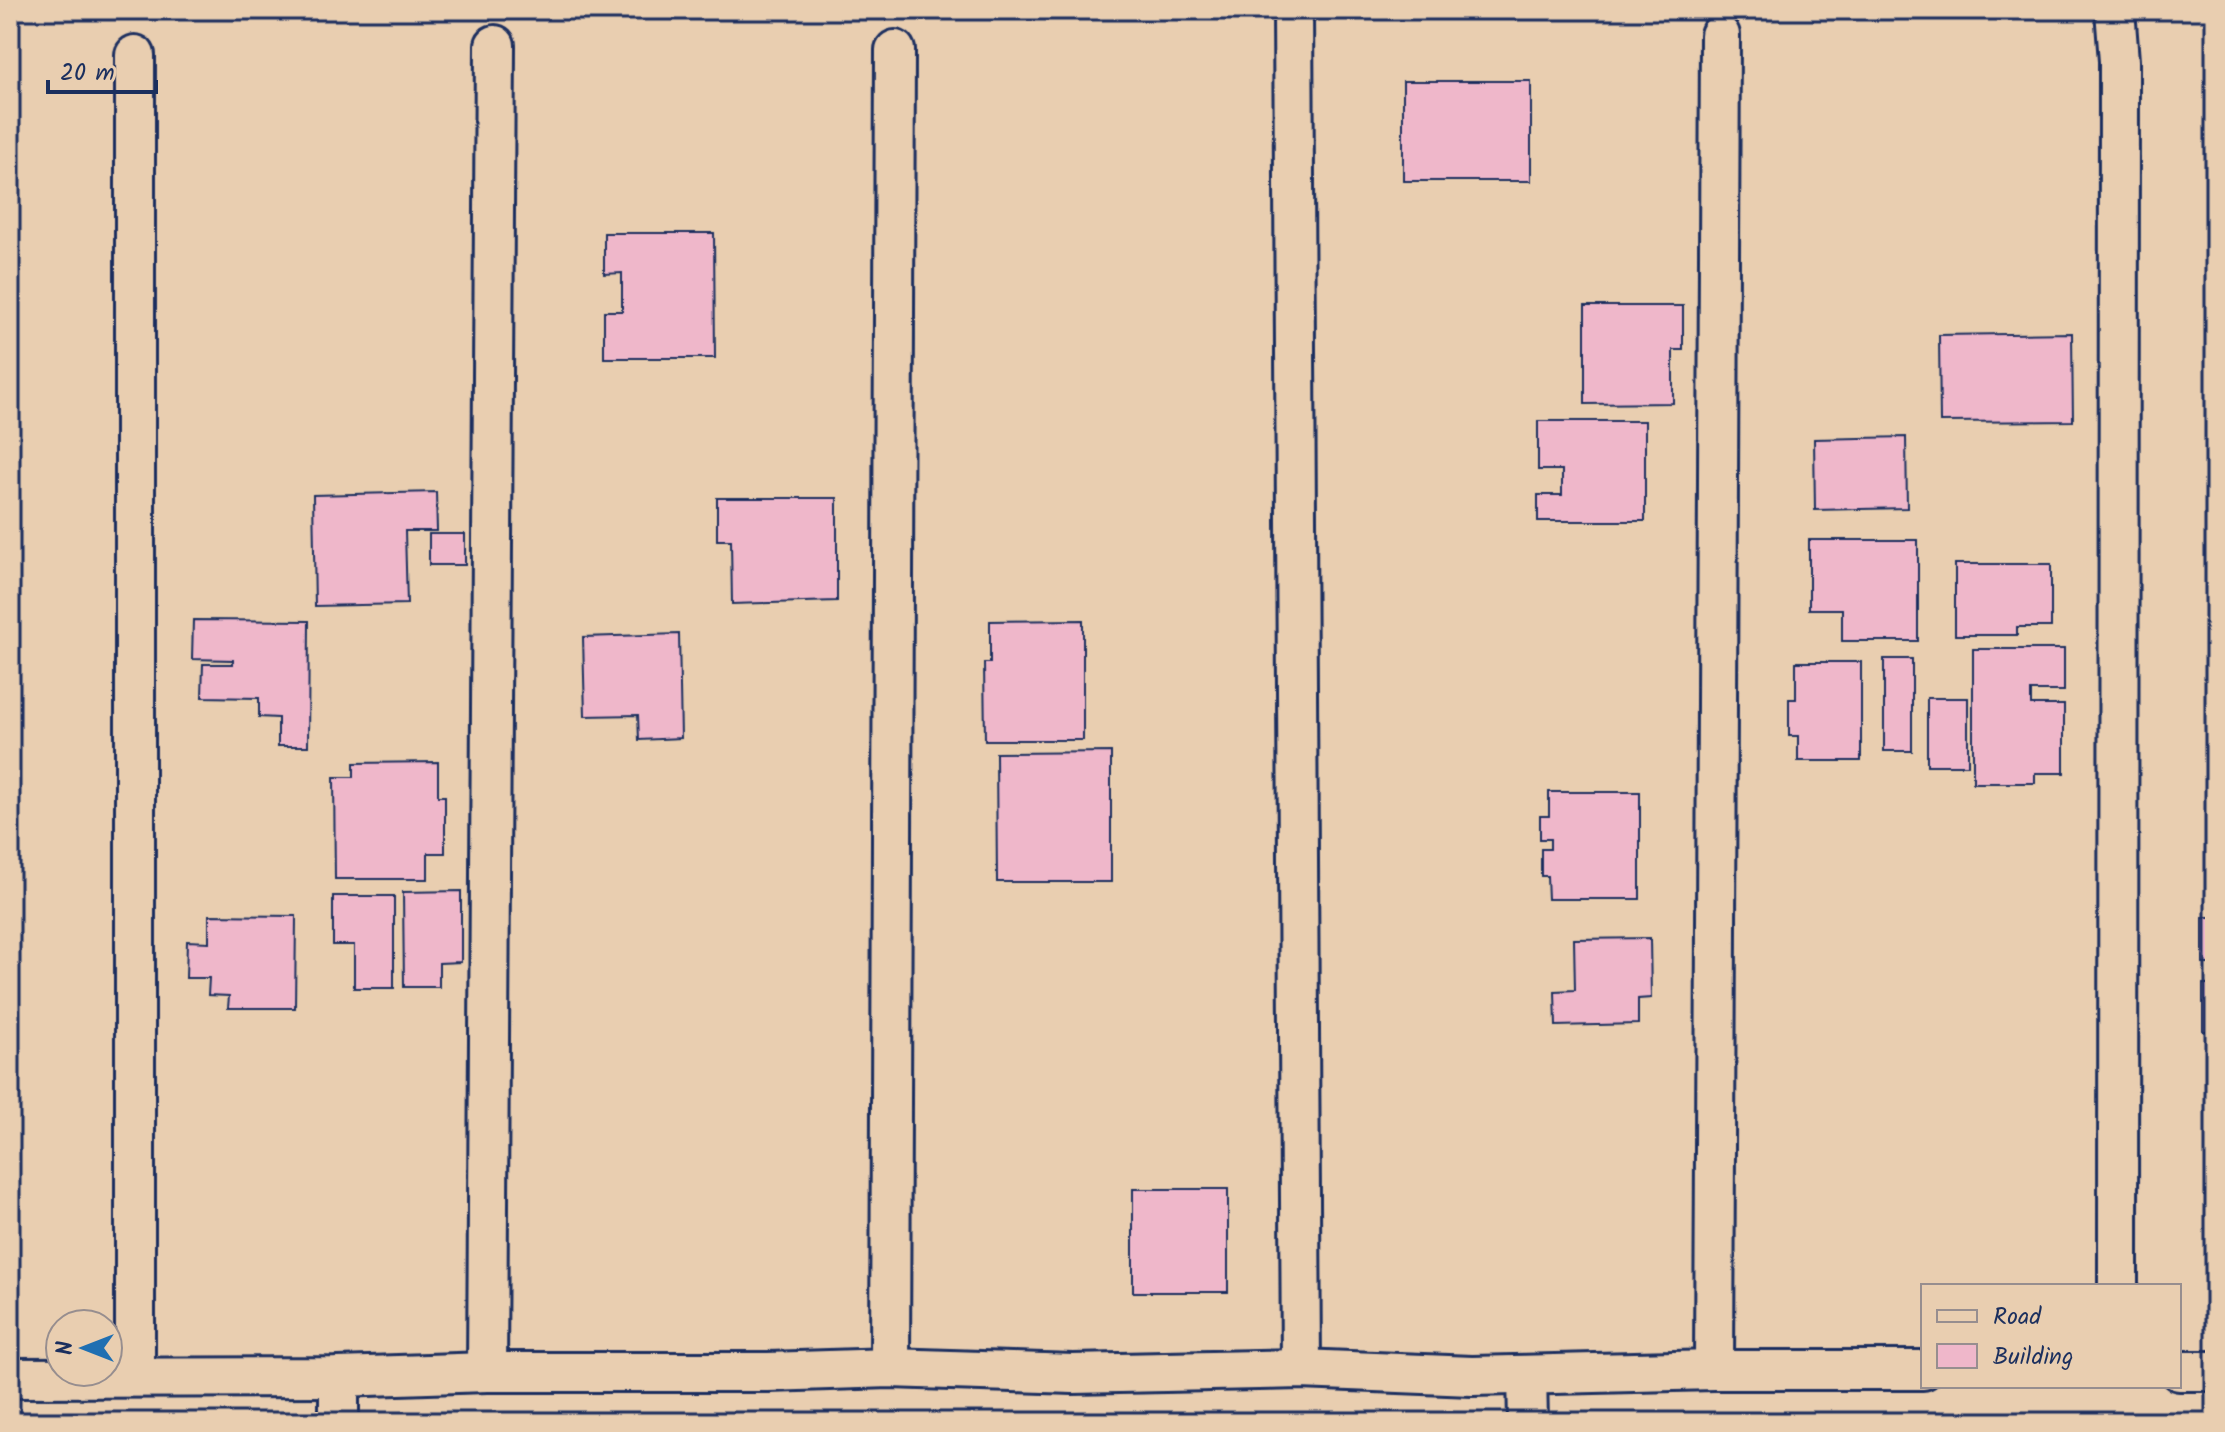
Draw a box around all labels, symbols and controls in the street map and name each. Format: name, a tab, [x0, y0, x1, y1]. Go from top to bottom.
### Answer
scale bar	[48, 44, 156, 94]
text: 20 m	[60, 54, 115, 93]
legend	[1921, 1284, 2181, 1388]
text: Road	[1993, 1298, 2042, 1337]
north arrow	[44, 1308, 124, 1388]
text: Building	[1993, 1338, 2073, 1377]
text: N	[49, 1341, 84, 1355]

